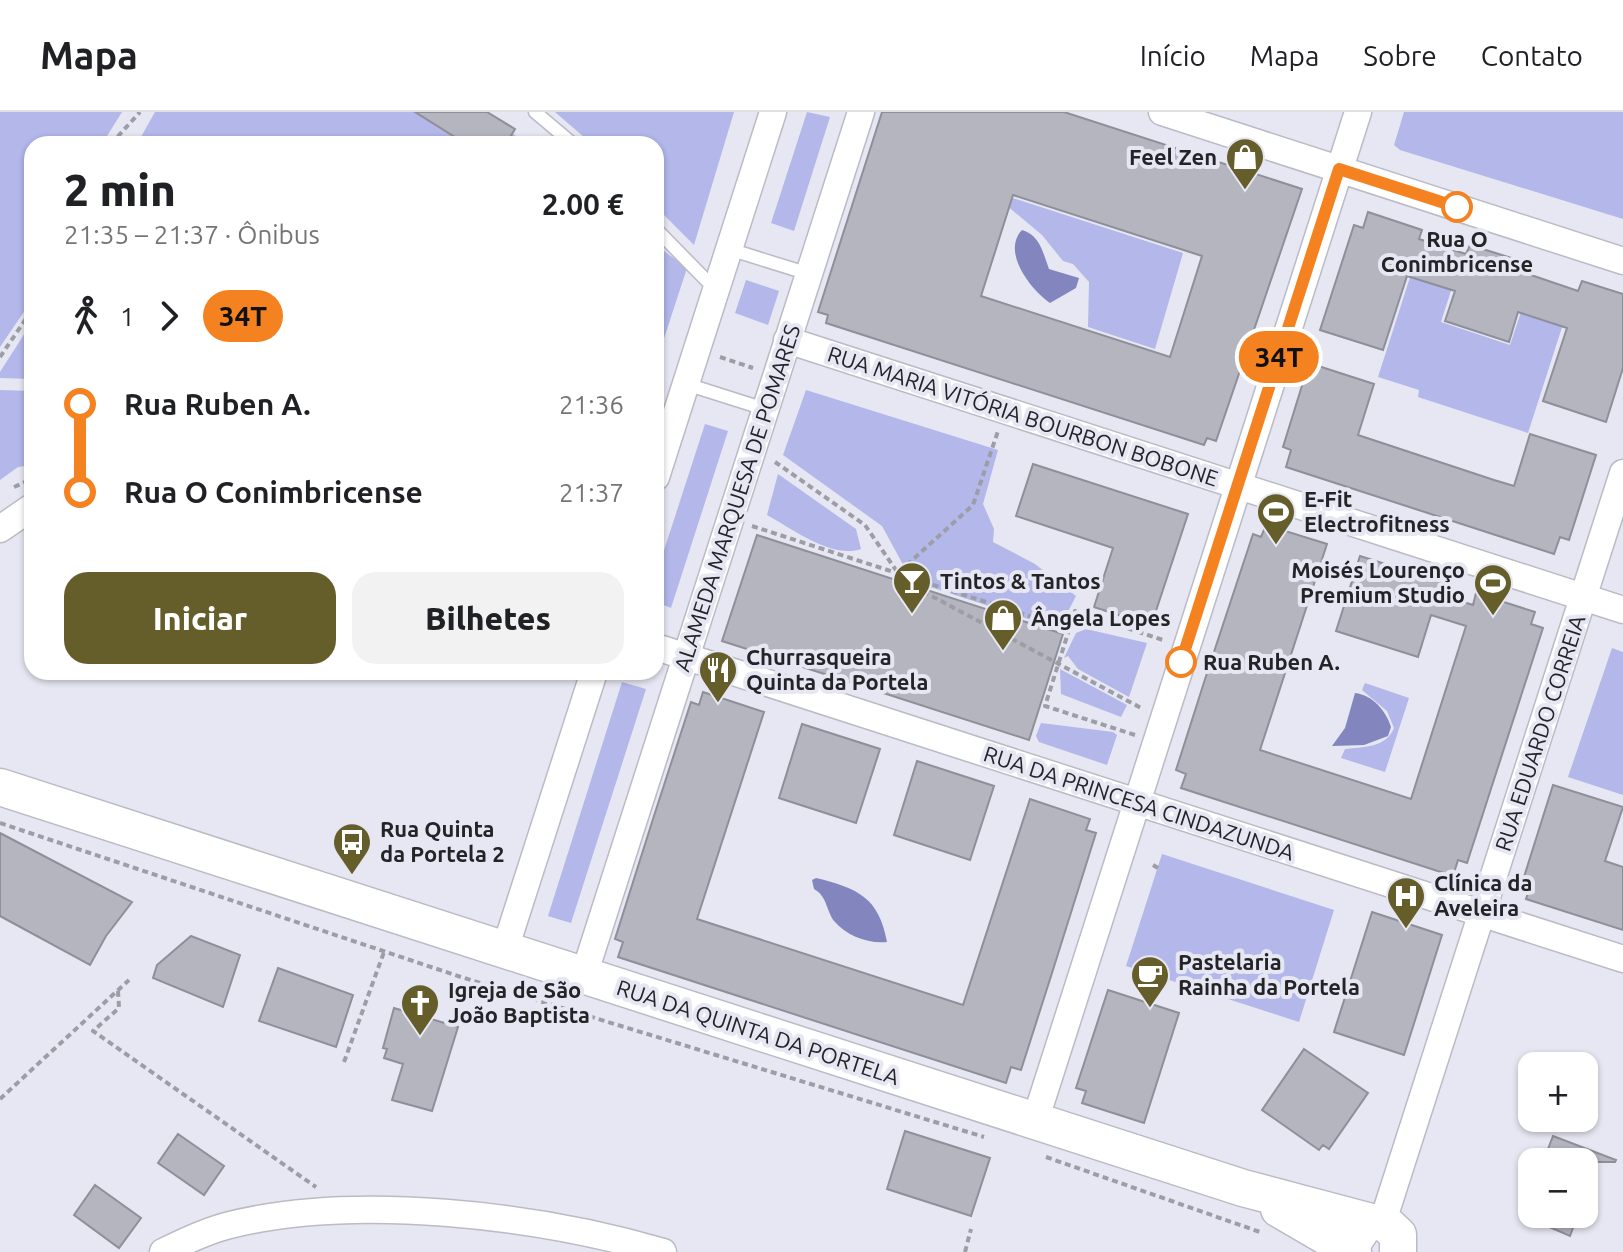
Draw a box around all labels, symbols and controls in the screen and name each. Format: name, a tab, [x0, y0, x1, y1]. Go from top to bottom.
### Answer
text: Mapa	[40, 34, 138, 76]
text: Início	[1140, 40, 1206, 71]
text: Mapa	[1250, 40, 1319, 71]
text: Sobre	[1363, 40, 1437, 71]
text: Contato	[1481, 40, 1583, 71]
shop icon: Feel Zen	[1224, 136, 1266, 191]
place label: Feel Zen	[1129, 144, 1217, 169]
text: 2 min	[64, 165, 176, 214]
text: 2.00 €	[542, 187, 624, 221]
marker: Rua O Conimbricense	[1442, 192, 1472, 222]
text: 21:35 – 21:37 · Ônibus	[64, 220, 320, 249]
place label: Rua O Conimbricense	[1381, 226, 1533, 276]
icon: walk	[64, 294, 108, 338]
icon: forward	[147, 294, 191, 338]
text: 34T	[219, 300, 267, 331]
text: 1	[120, 302, 135, 331]
street label: ALAMEDA MARQUESA DE POMARES	[669, 321, 804, 674]
line badge: 34T	[1233, 331, 1325, 383]
street label: RUA MARIA VITÓRIA BOURBON BOBONE	[825, 339, 1222, 491]
text: 34T	[1255, 341, 1303, 372]
text: Rua Ruben A.	[124, 387, 311, 421]
text: 21:36	[559, 390, 624, 419]
text: Rua O Conimbricense	[124, 475, 423, 509]
text: 21:37	[559, 478, 624, 507]
place label: E-Fit Electrofitness	[1304, 486, 1450, 536]
sports icon: E-Fit Electrofitness	[1255, 491, 1297, 546]
place label: Moisés Lourenço Premium Studio	[1291, 557, 1465, 607]
bar icon: Tintos & Tantos	[891, 560, 933, 615]
sports icon: Moisés Lourenço Premium Studio	[1472, 562, 1514, 617]
place label: Tintos & Tantos	[940, 568, 1101, 593]
button: Iniciar	[64, 572, 336, 664]
button: Bilhetes	[352, 572, 624, 664]
shop icon: Ângela Lopes	[982, 597, 1024, 652]
place label: Ângela Lopes	[1031, 605, 1171, 630]
street label: RUA EDUARDO CORREIA	[1490, 611, 1590, 854]
place label: Churrasqueira Quinta da Portela	[746, 644, 928, 694]
marker: Rua Ruben A.	[1166, 647, 1196, 677]
restaurant icon: Churrasqueira Quinta da Portela	[697, 649, 739, 704]
place label: Rua Ruben A.	[1203, 649, 1340, 674]
street label: RUA DA PRINCESA CINDAZUNDA	[981, 740, 1298, 865]
place label: Rua Quinta da Portela 2	[380, 816, 505, 866]
bus stop icon: Rua Quinta da Portela 2	[331, 821, 373, 876]
place label: Clínica da Aveleira	[1434, 870, 1532, 920]
hospital icon: Clínica da Aveleira	[1385, 875, 1427, 930]
place label: Pastelaria Rainha da Portela	[1178, 949, 1360, 999]
cafe icon: Pastelaria Rainha da Portela	[1129, 954, 1171, 1009]
street label: RUA DA QUINTA DA PORTELA	[614, 974, 903, 1089]
place label: Igreja de São João Baptista	[448, 977, 590, 1027]
church icon: Igreja de São João Baptista	[399, 982, 441, 1037]
map controls	[1518, 1052, 1598, 1228]
button: +	[1518, 1052, 1598, 1132]
button: −	[1518, 1148, 1598, 1228]

